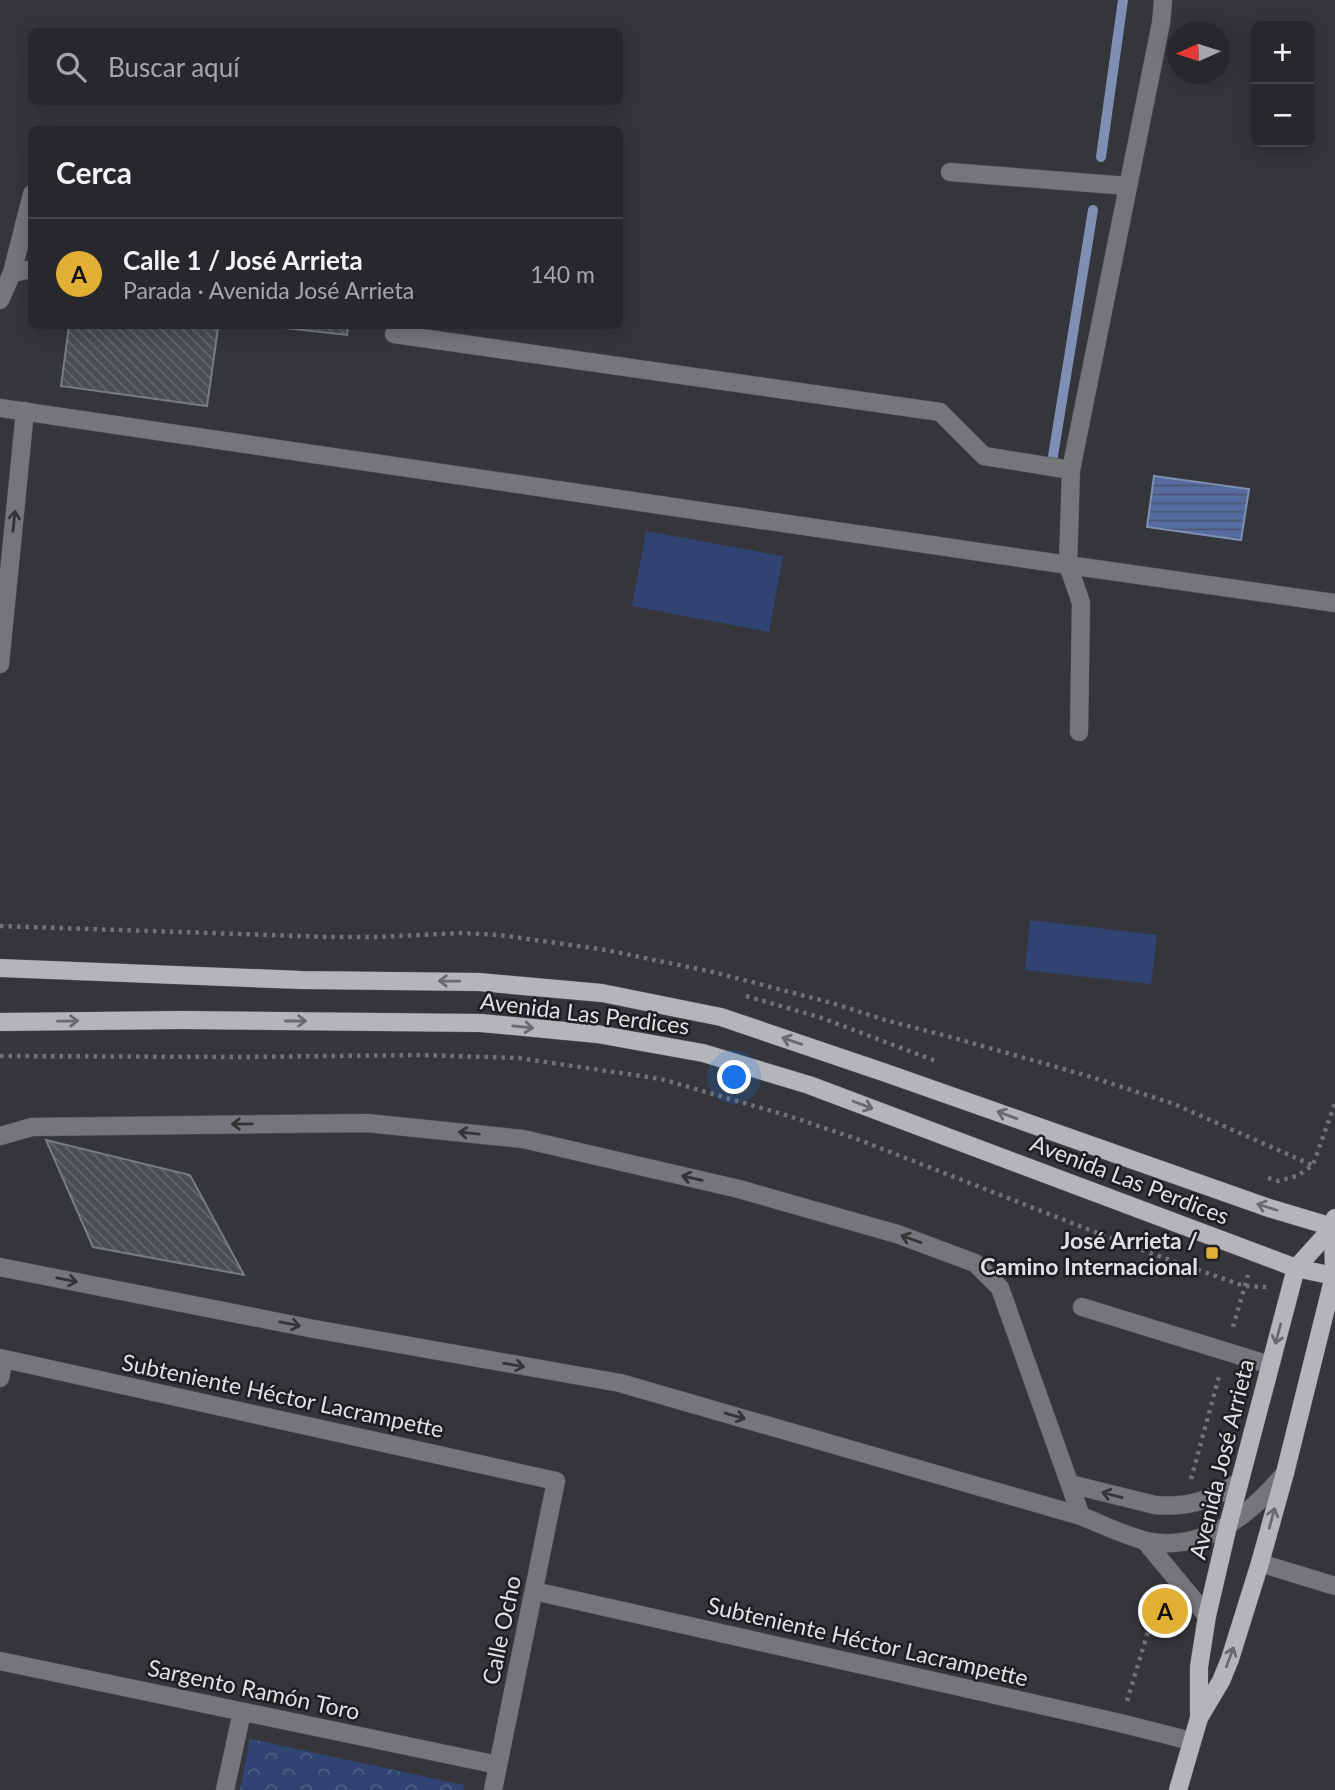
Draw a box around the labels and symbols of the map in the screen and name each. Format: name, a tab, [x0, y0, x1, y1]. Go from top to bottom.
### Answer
north arrow	[1167, 21, 1230, 84]
one-way arrow	[8, 510, 21, 533]
one-way arrow	[437, 975, 460, 988]
street label: Avenida Las Perdices	[479, 986, 691, 1040]
one-way arrow	[56, 1014, 79, 1028]
one-way arrow	[284, 1014, 307, 1028]
one-way arrow	[511, 1021, 534, 1034]
one-way arrow	[781, 1034, 803, 1046]
your location	[717, 1060, 751, 1094]
one-way arrow	[851, 1100, 873, 1112]
one-way arrow	[996, 1108, 1018, 1120]
one-way arrow	[231, 1117, 254, 1131]
one-way arrow	[458, 1126, 481, 1139]
street label: Avenida Las Perdices	[1027, 1128, 1233, 1230]
one-way arrow	[681, 1171, 704, 1184]
one-way arrow	[1257, 1200, 1279, 1213]
place label: José Arrieta / Camino Internacional	[980, 1226, 1198, 1280]
one-way arrow	[900, 1232, 922, 1244]
marker: José Arrieta / Camino Internacional	[1204, 1245, 1220, 1261]
one-way arrow	[55, 1274, 78, 1288]
one-way arrow	[278, 1318, 301, 1332]
one-way arrow	[1271, 1323, 1284, 1345]
street label: Subteniente Héctor Lacrampette	[119, 1347, 447, 1443]
street label: Avenida José Arrieta	[1183, 1356, 1259, 1562]
one-way arrow	[502, 1359, 525, 1372]
one-way arrow	[724, 1411, 746, 1424]
one-way arrow	[1101, 1488, 1124, 1501]
one-way arrow	[1267, 1507, 1280, 1529]
street label: Calle Ocho	[476, 1573, 526, 1687]
pin: A	[1142, 1585, 1188, 1637]
street label: Subteniente Héctor Lacrampette	[705, 1590, 1031, 1692]
one-way arrow	[1225, 1647, 1237, 1669]
street label: Sargento Ramón Toro	[145, 1653, 363, 1725]

